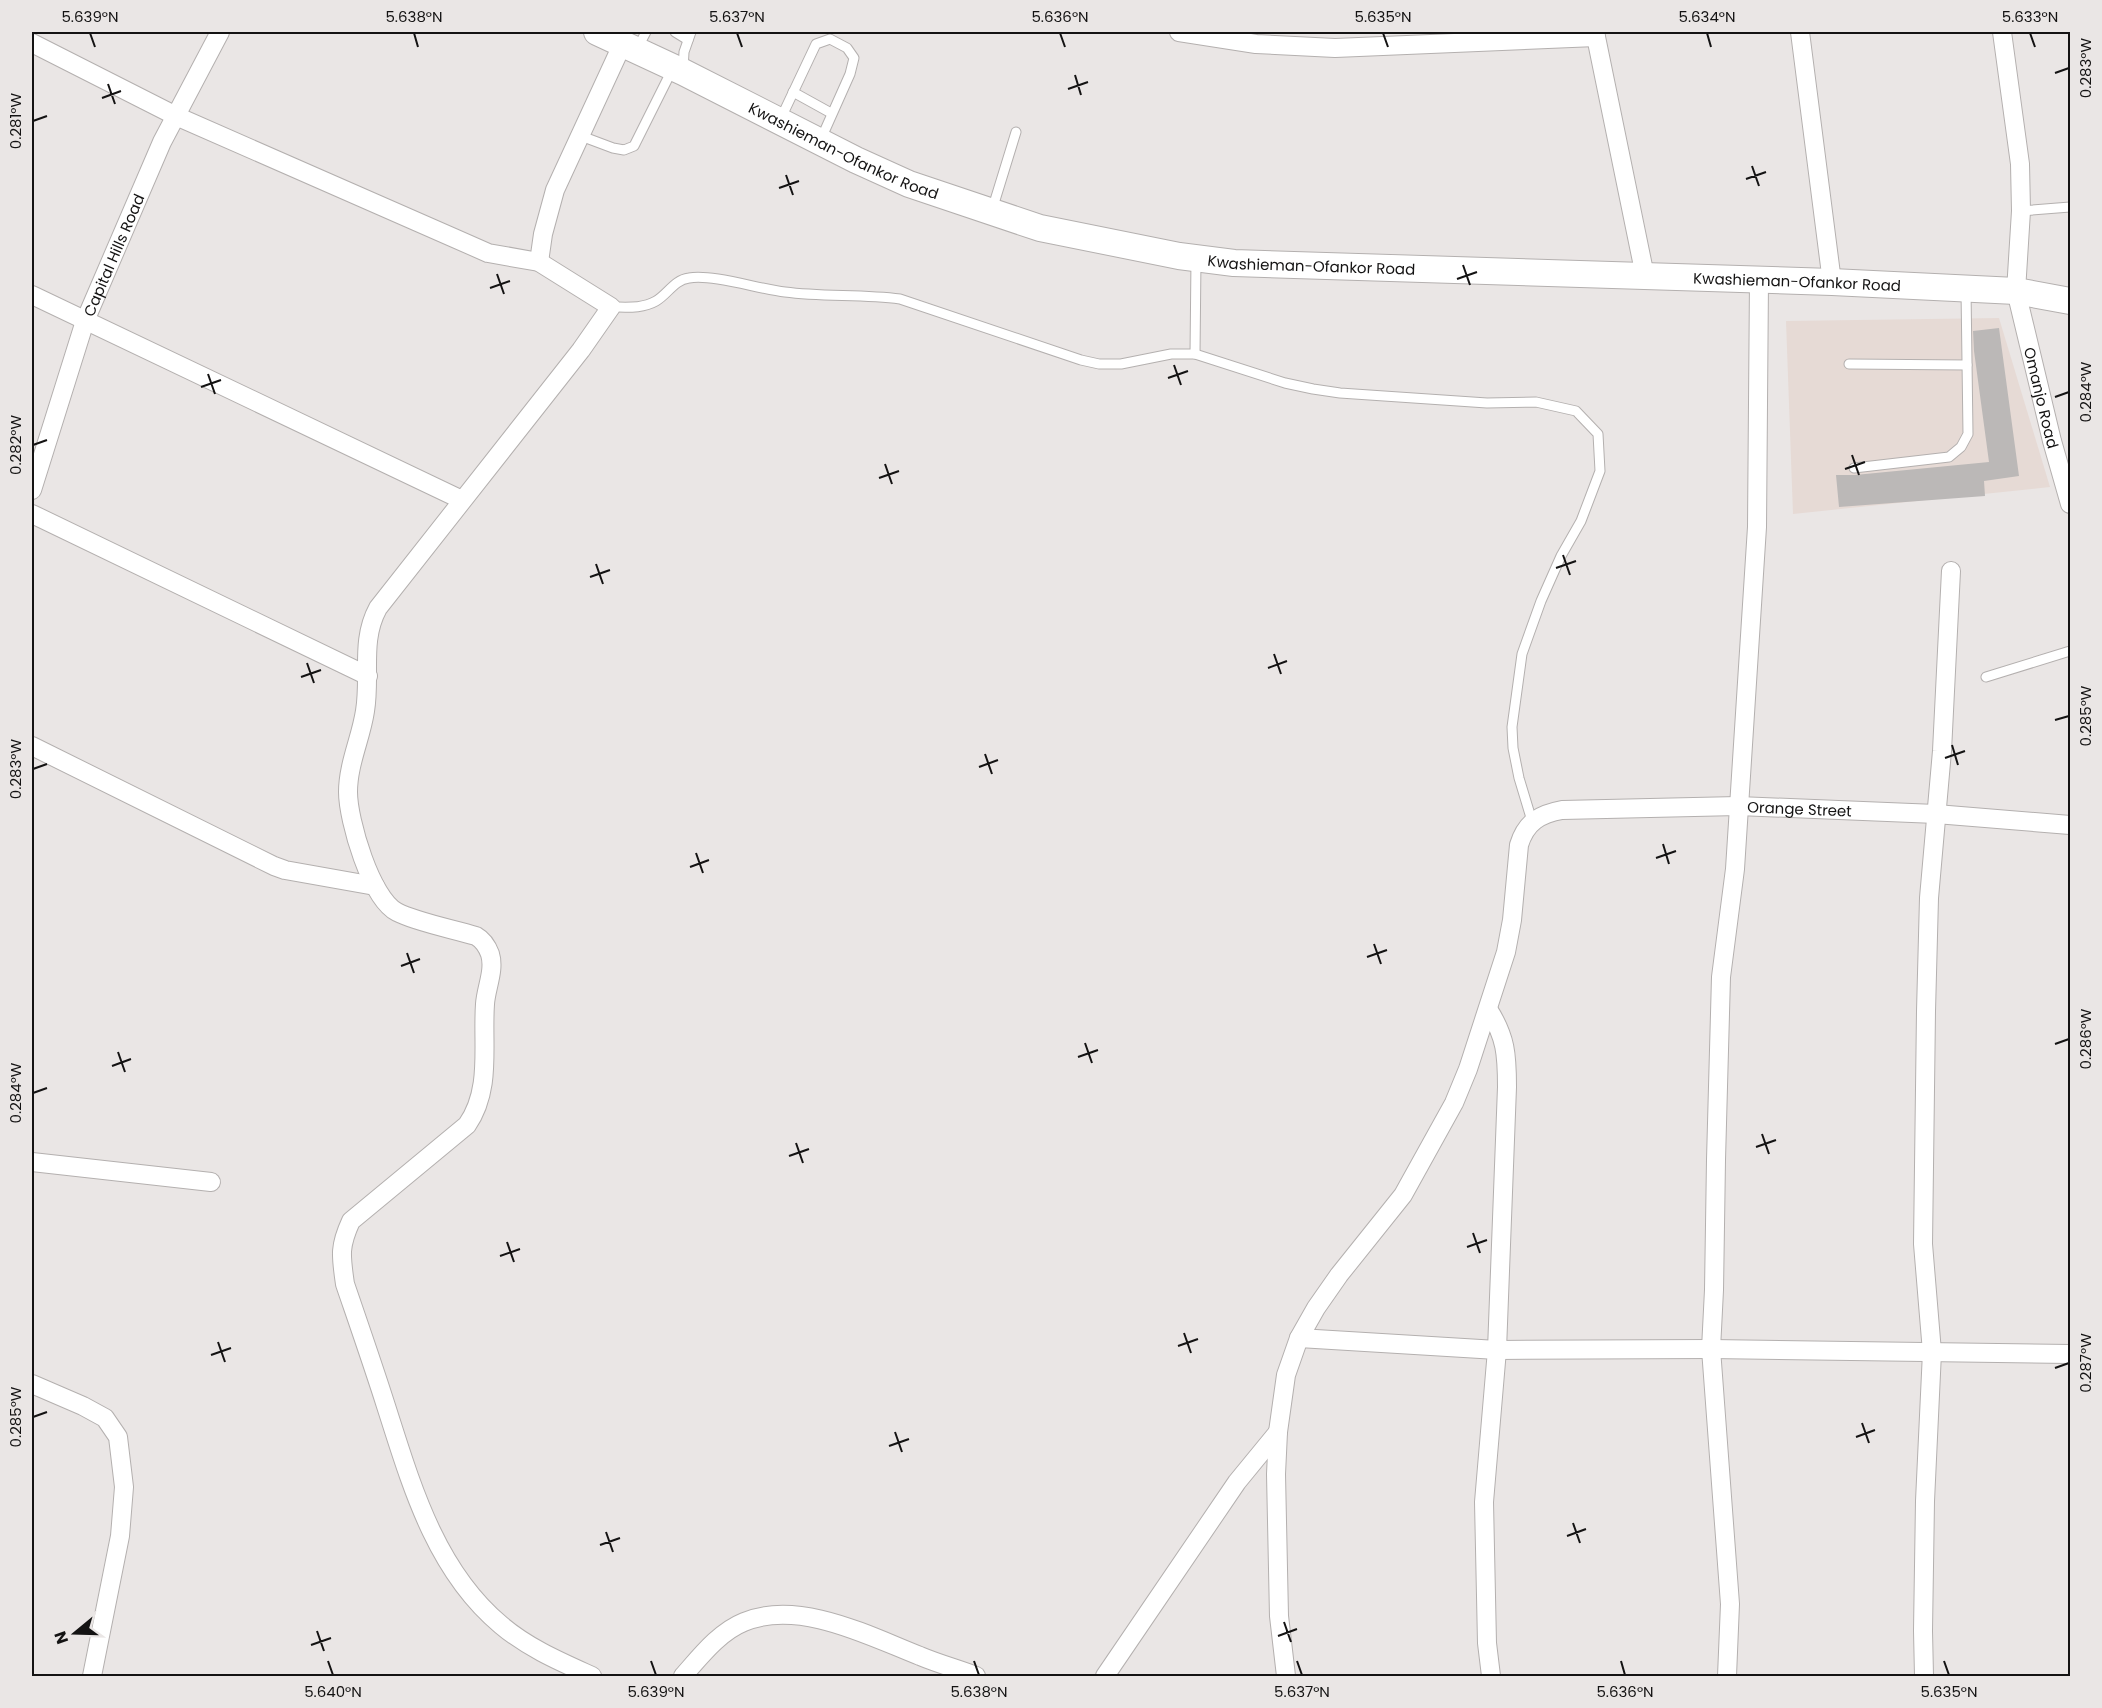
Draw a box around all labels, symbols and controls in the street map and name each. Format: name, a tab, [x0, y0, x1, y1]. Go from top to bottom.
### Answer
text: 5.639°N	[61, 6, 119, 27]
text: 5.638°N	[385, 6, 443, 27]
text: 5.637°N	[709, 6, 765, 27]
text: 5.636°N	[1031, 6, 1089, 27]
text: 5.635°N	[1354, 6, 1412, 27]
text: 5.634°N	[1678, 6, 1736, 27]
text: 5.633°N	[2002, 6, 2058, 27]
text: 0.283°W	[2075, 38, 2096, 98]
text: 0.281°W	[5, 93, 26, 149]
street label: Kwashieman-Ofankor Road	[745, 97, 942, 204]
street label: Capital Hills Road	[78, 191, 149, 319]
street label: Kwashieman-Ofankor Road	[1206, 249, 1416, 279]
street label: Kwashieman-Ofankor Road	[1693, 267, 1902, 296]
street label: Omanjo Road	[2019, 345, 2064, 451]
text: 0.284°W	[2075, 361, 2096, 422]
text: 0.282°W	[5, 415, 26, 475]
text: 0.285°W	[2075, 685, 2096, 746]
text: 0.283°W	[5, 739, 26, 799]
street label: Orange Street	[1747, 796, 1852, 821]
text: 0.286°W	[2075, 1008, 2096, 1069]
text: 0.284°W	[5, 1062, 26, 1123]
text: 0.287°W	[2075, 1333, 2096, 1393]
text: 0.285°W	[5, 1386, 26, 1447]
north arrow	[45, 1603, 105, 1663]
text: N	[48, 1628, 74, 1647]
text: 5.640°N	[304, 1681, 362, 1702]
text: 5.639°N	[627, 1681, 685, 1702]
text: 5.638°N	[950, 1681, 1008, 1702]
text: 5.637°N	[1274, 1681, 1330, 1702]
text: 5.636°N	[1596, 1681, 1654, 1702]
text: 5.635°N	[1920, 1681, 1978, 1702]

